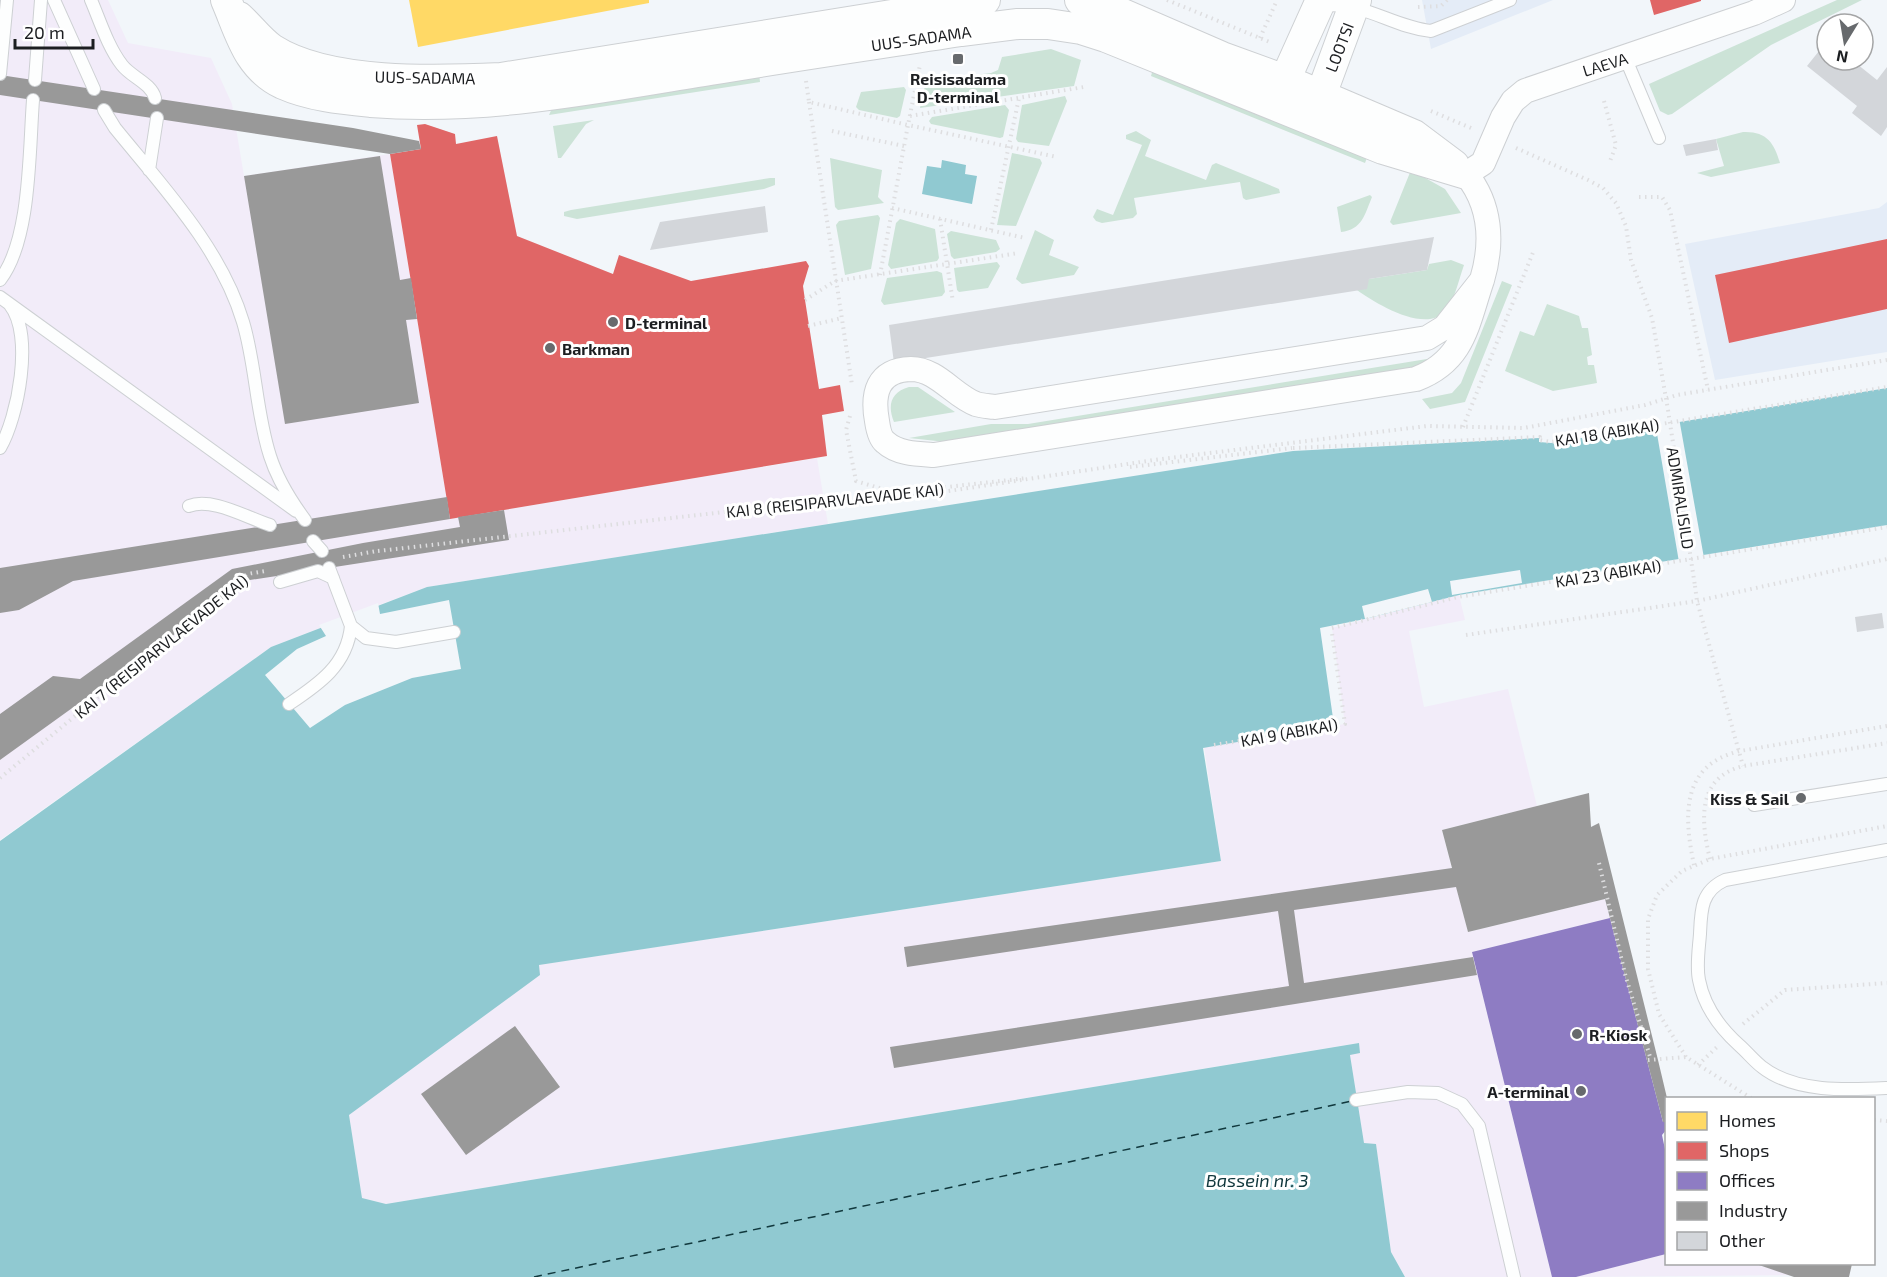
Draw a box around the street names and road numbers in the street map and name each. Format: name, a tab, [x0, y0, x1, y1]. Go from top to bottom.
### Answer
street label: LOOTSI	[1321, 20, 1357, 74]
street label: UUS-SADAMA	[870, 22, 972, 54]
street label: LAEVA	[1580, 48, 1630, 80]
street label: UUS-SADAMA	[374, 67, 476, 87]
street label: KAI 18 (ABIKAI)	[1554, 414, 1660, 450]
street label: ADMIRALISILD	[1664, 446, 1698, 550]
street label: KAI 8 (REISIPARVLAEVADE KAI)	[725, 479, 945, 521]
street label: KAI 23 (ABIKAI)	[1554, 555, 1662, 591]
street label: KAI 7 (REISIPARVLAEVADE KAI)	[71, 570, 251, 722]
street label: KAI 9 (ABIKAI)	[1239, 714, 1339, 750]

